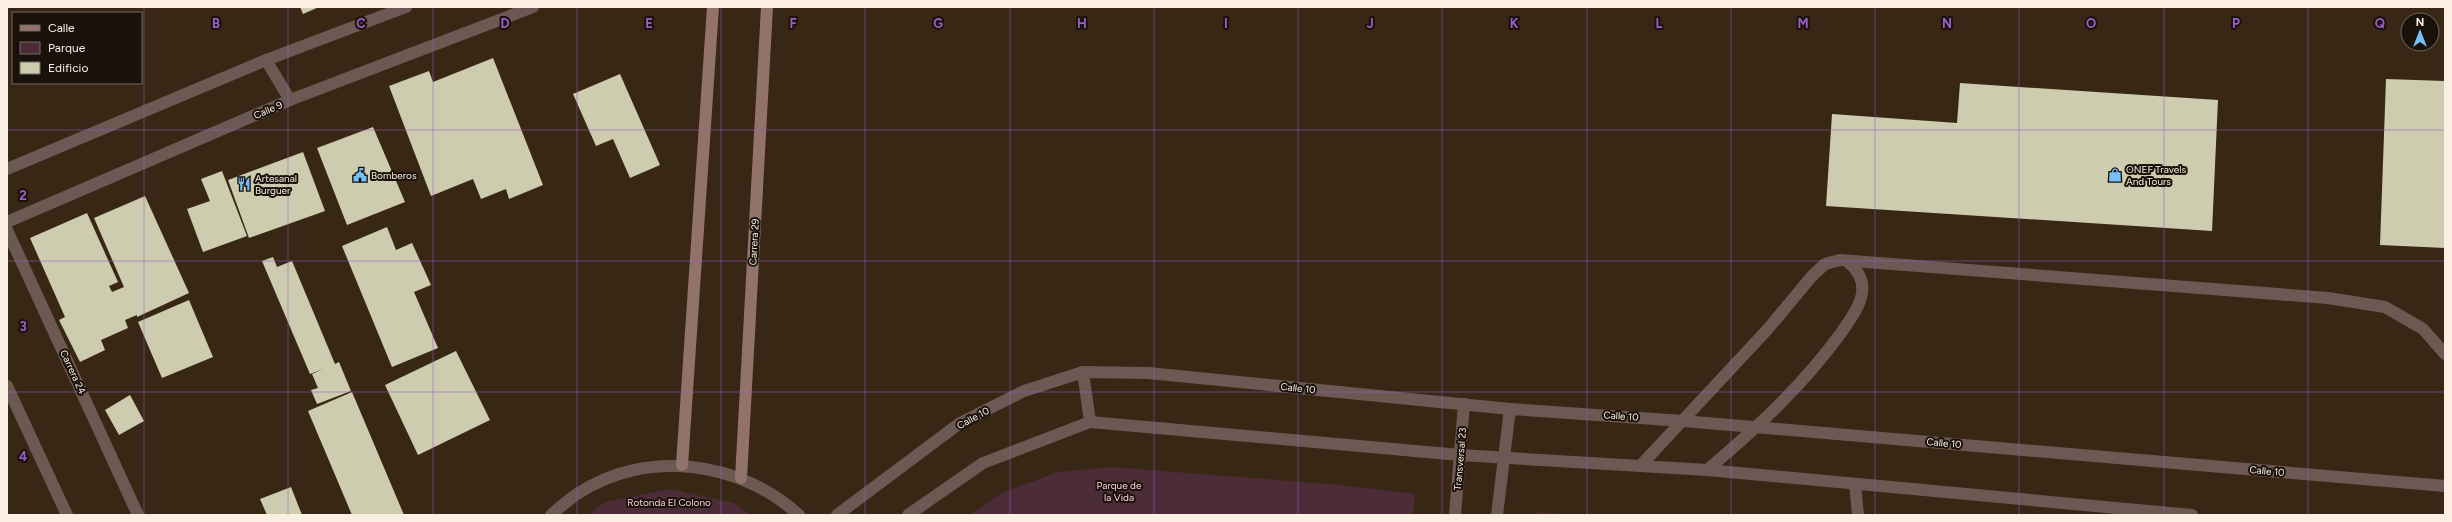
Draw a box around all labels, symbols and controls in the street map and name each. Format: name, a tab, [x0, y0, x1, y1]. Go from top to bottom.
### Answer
legend	[12, 12, 142, 84]
north arrow	[2400, 12, 2440, 52]
text: B	[212, 16, 220, 31]
text: C	[356, 16, 366, 31]
text: D	[500, 16, 510, 31]
text: E	[645, 16, 653, 31]
text: F	[789, 16, 797, 31]
text: G	[933, 16, 943, 31]
text: H	[1077, 16, 1087, 31]
text: I	[1224, 16, 1228, 31]
text: J	[1366, 16, 1374, 31]
text: K	[1510, 16, 1519, 31]
text: L	[1656, 16, 1663, 31]
text: M	[1797, 16, 1809, 31]
text: N	[1942, 16, 1952, 31]
text: O	[2086, 16, 2096, 31]
text: P	[2232, 16, 2240, 31]
text: Q	[2375, 16, 2385, 31]
text: N	[2416, 16, 2424, 29]
text: Calle	[48, 21, 75, 35]
text: Parque	[48, 41, 86, 55]
text: Edificio	[48, 61, 88, 75]
street label: Calle 9	[252, 98, 285, 122]
place label: ONEF Travels And Tours	[2126, 163, 2187, 188]
public building icon: Bomberos	[352, 167, 368, 183]
shop icon: ONEF Travels And Tours	[2107, 167, 2123, 183]
place label: Bomberos	[371, 169, 417, 182]
place label: Artesanal Burguer	[255, 172, 297, 197]
restaurant icon: Artesanal Burguer	[236, 176, 252, 192]
text: 2	[19, 188, 27, 203]
street label: Carrera 29	[746, 218, 762, 266]
text: 3	[19, 319, 27, 334]
street label: Carrera 24	[57, 348, 89, 396]
street label: Calle 10	[1280, 380, 1316, 396]
street label: Calle 10	[954, 404, 992, 432]
street label: Calle 10	[1603, 408, 1639, 424]
street label: Transversal 23	[1451, 427, 1469, 491]
street label: Calle 10	[1926, 435, 1962, 451]
text: 4	[19, 449, 27, 464]
street label: Calle 10	[2249, 463, 2285, 479]
park label: Parque de la Vida	[1097, 479, 1142, 504]
park label: Rotonda El Colono	[627, 496, 711, 509]

